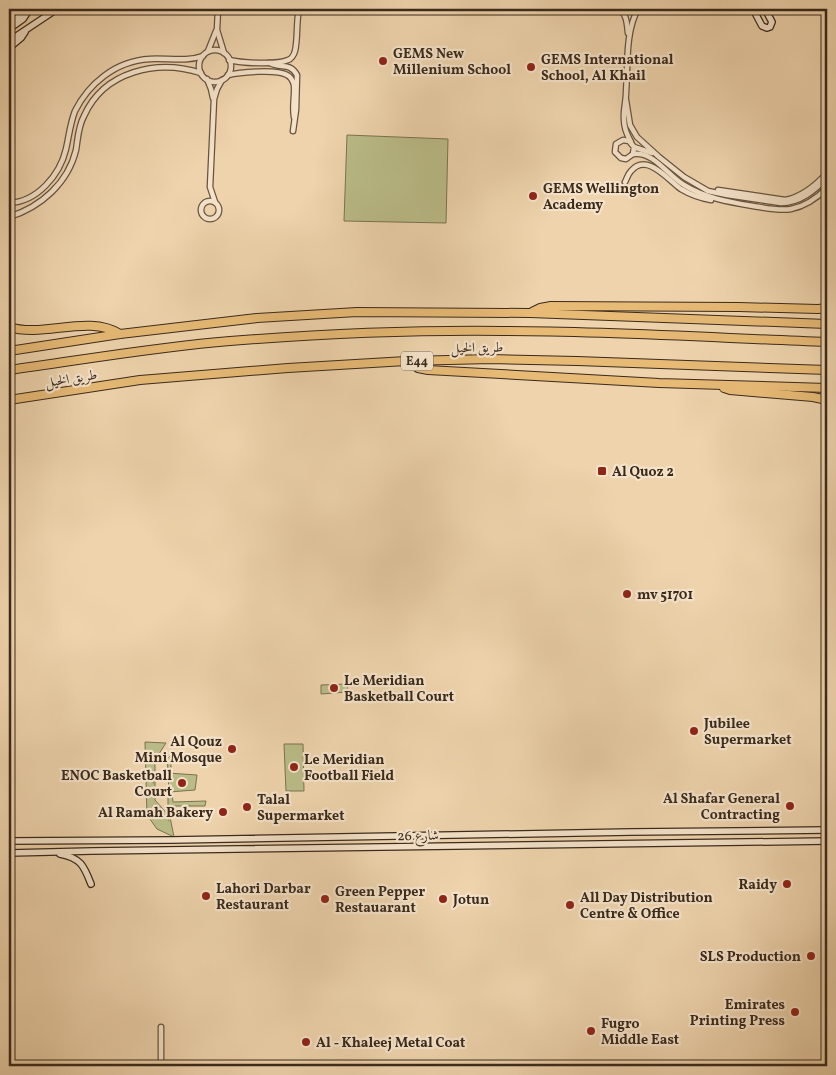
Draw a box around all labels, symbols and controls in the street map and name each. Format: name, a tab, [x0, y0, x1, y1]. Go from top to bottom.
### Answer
place label: GEMS New Millenium School	[393, 45, 511, 80]
place label: GEMS International School, Al Khail	[541, 51, 674, 86]
marker: GEMS New Millenium School	[377, 55, 389, 67]
marker: GEMS International School, Al Khail	[525, 61, 537, 73]
place label: GEMS Wellington Academy	[543, 180, 659, 215]
marker: GEMS Wellington Academy	[527, 190, 539, 202]
street label: طريق الخيل	[451, 339, 504, 358]
road number: E44	[401, 352, 433, 371]
street label: طريق الخيل	[44, 366, 99, 393]
place label: Al Quoz 2	[612, 463, 674, 482]
marker: Al Quoz 2	[596, 465, 608, 477]
place label: mv 51701	[637, 586, 693, 605]
marker: mv 51701	[621, 588, 633, 600]
place label: Le Meridian Basketball Court	[344, 672, 454, 707]
marker: Le Meridian Basketball Court	[328, 682, 340, 694]
place label: Jubilee Supermarket	[703, 715, 792, 750]
marker: Jubilee Supermarket	[688, 725, 700, 737]
place label: Al Qouz Mini Mosque	[135, 733, 222, 768]
marker: Al Qouz Mini Mosque	[226, 743, 238, 755]
place label: Le Meridian Football Field	[304, 751, 395, 786]
marker: Le Meridian Football Field	[288, 761, 300, 773]
place label: ENOC Basketball Court	[61, 767, 172, 802]
marker: ENOC Basketball Court	[176, 777, 188, 789]
place label: Al Shafar General Contracting	[663, 790, 780, 825]
place label: Talal Supermarket	[257, 791, 345, 826]
marker: Al Shafar General Contracting	[784, 800, 796, 812]
marker: Talal Supermarket	[241, 801, 253, 813]
place label: Al Ramah Bakery	[98, 804, 213, 823]
marker: Al Ramah Bakery	[217, 806, 229, 818]
street label: شارع 26	[397, 827, 439, 847]
place label: Raidy	[738, 876, 777, 895]
marker: Raidy	[781, 878, 793, 890]
place label: Lahori Darbar Restaurant	[216, 880, 311, 915]
place label: Green Pepper Restauarant	[335, 883, 425, 918]
place label: All Day Distribution Centre & Office	[580, 889, 713, 924]
marker: Lahori Darbar Restaurant	[200, 890, 212, 902]
place label: Jotun	[452, 891, 489, 910]
marker: Green Pepper Restauarant	[319, 893, 331, 905]
marker: Jotun	[437, 893, 449, 905]
marker: All Day Distribution Centre & Office	[564, 899, 576, 911]
place label: SLS Production	[700, 948, 801, 967]
marker: SLS Production	[805, 950, 817, 962]
place label: Emirates Printing Press	[690, 996, 785, 1031]
marker: Emirates Printing Press	[789, 1006, 801, 1018]
place label: Fugro Middle East	[601, 1015, 679, 1050]
marker: Fugro Middle East	[585, 1025, 597, 1037]
place label: Al - Khaleej Metal Coat	[316, 1034, 465, 1053]
marker: Al - Khaleej Metal Coat	[300, 1036, 312, 1048]

